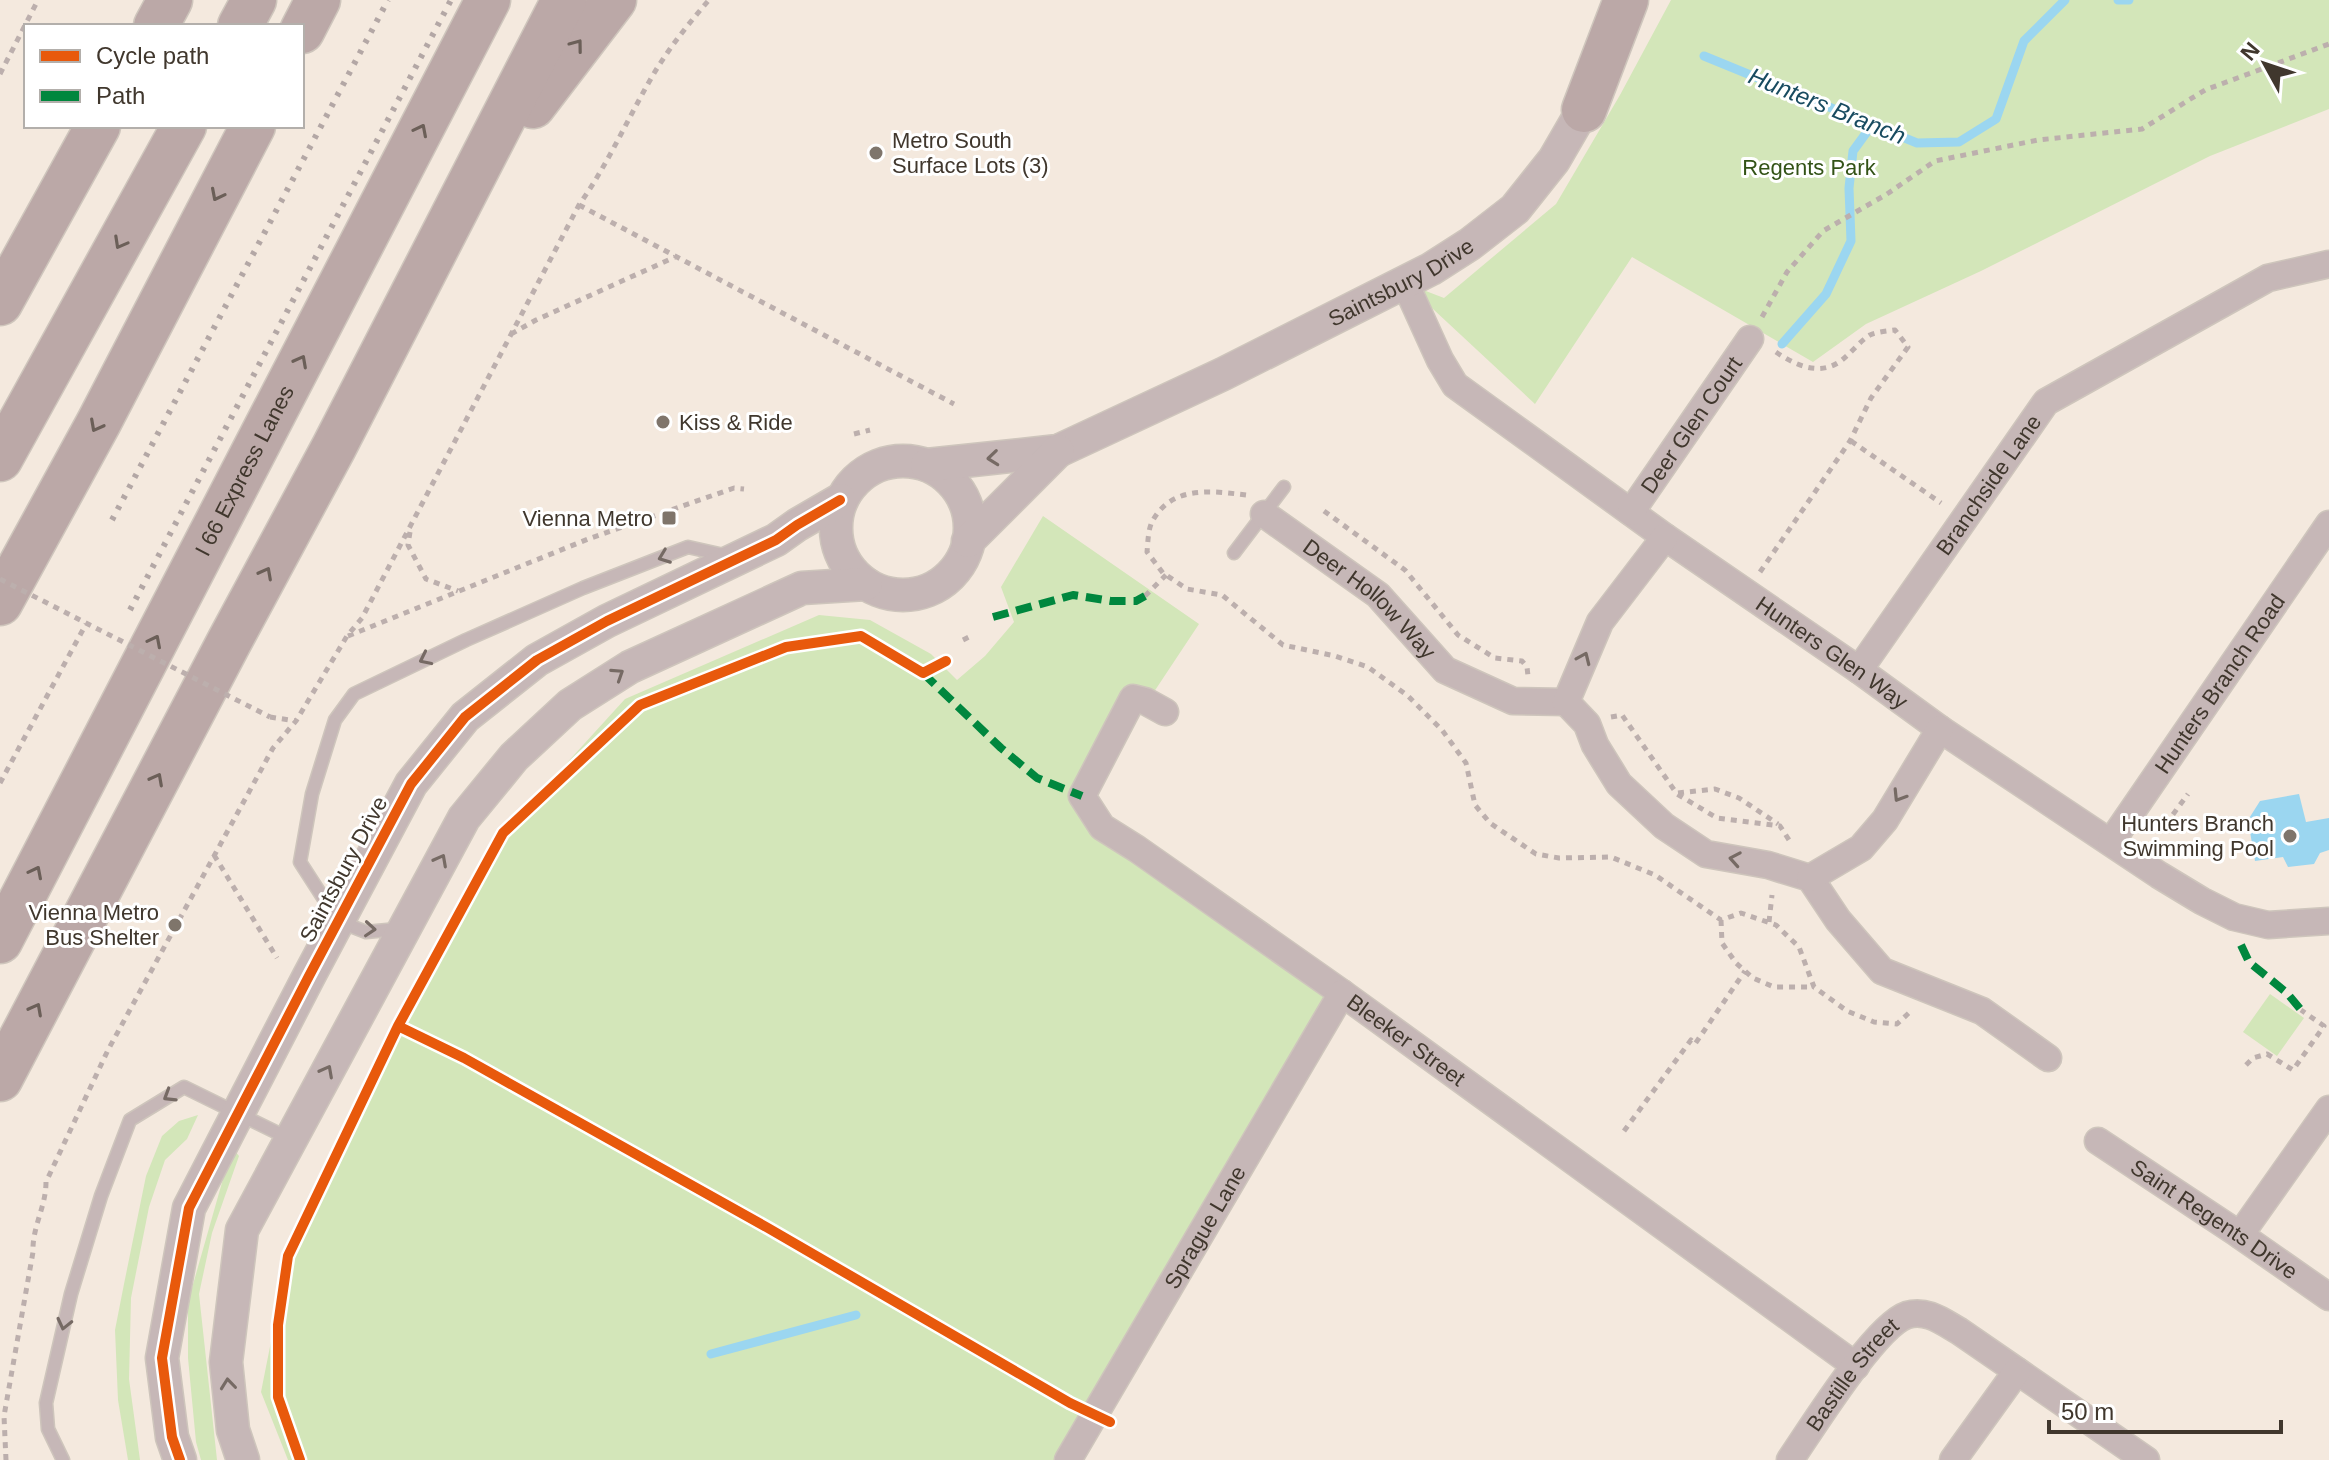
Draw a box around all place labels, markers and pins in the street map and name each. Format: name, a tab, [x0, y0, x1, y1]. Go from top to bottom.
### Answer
place label: Metro South Surface Lots (3)	[892, 128, 1049, 178]
marker: Metro South Surface Lots (3)	[867, 144, 885, 162]
place label: Kiss & Ride	[679, 410, 793, 435]
marker: Kiss & Ride	[654, 413, 672, 431]
place label: Vienna Metro	[523, 506, 653, 531]
marker: Vienna Metro	[660, 509, 678, 527]
place label: Hunters Branch Swimming Pool	[2121, 811, 2274, 861]
marker: Hunters Branch Swimming Pool	[2281, 827, 2299, 845]
place label: Vienna Metro Bus Shelter	[29, 900, 159, 950]
marker: Vienna Metro Bus Shelter	[166, 916, 184, 934]

